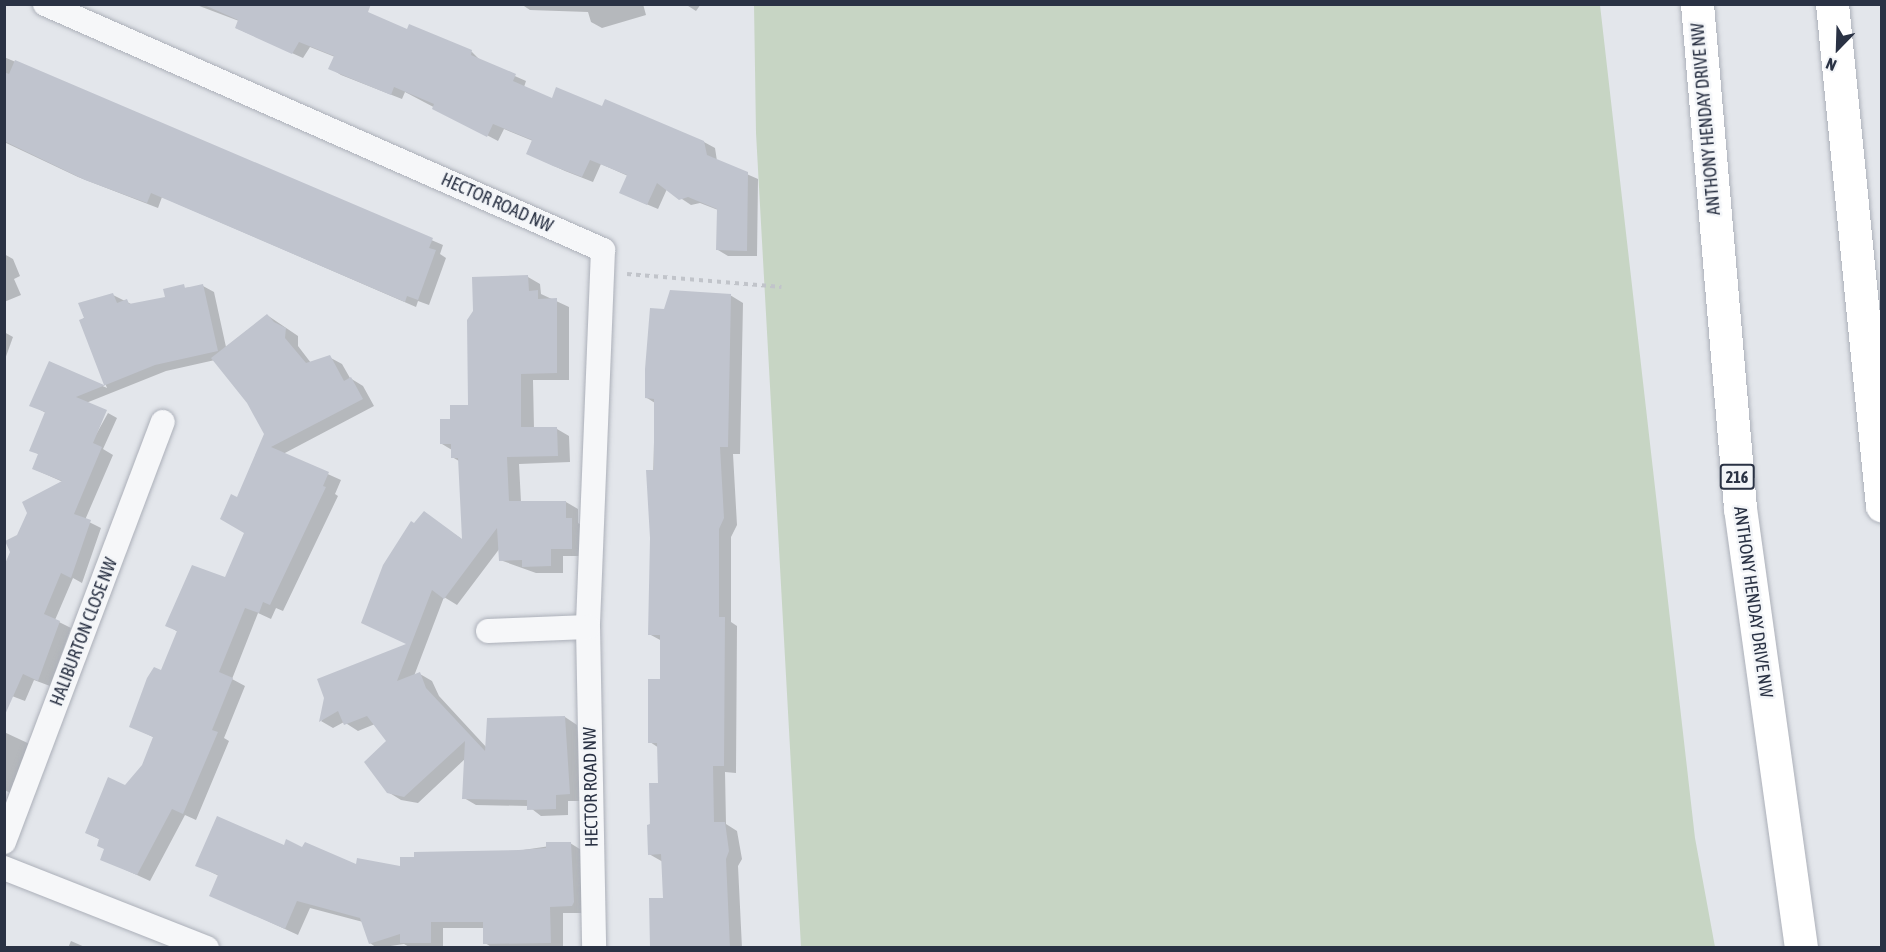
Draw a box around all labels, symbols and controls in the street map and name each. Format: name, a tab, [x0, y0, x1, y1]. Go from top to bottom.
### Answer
north arrow	[1808, 18, 1868, 78]
street label: ANTHONY HENDAY DRIVE NW	[1687, 22, 1725, 216]
text: N	[1823, 54, 1839, 75]
street label: HECTOR ROAD NW	[438, 169, 556, 237]
road number: 216	[1719, 464, 1755, 490]
street label: ANTHONY HENDAY DRIVE NW	[1729, 505, 1777, 699]
street label: HALIBURTON CLOSE NW	[46, 555, 122, 709]
street label: HECTOR ROAD NW	[579, 727, 603, 847]

